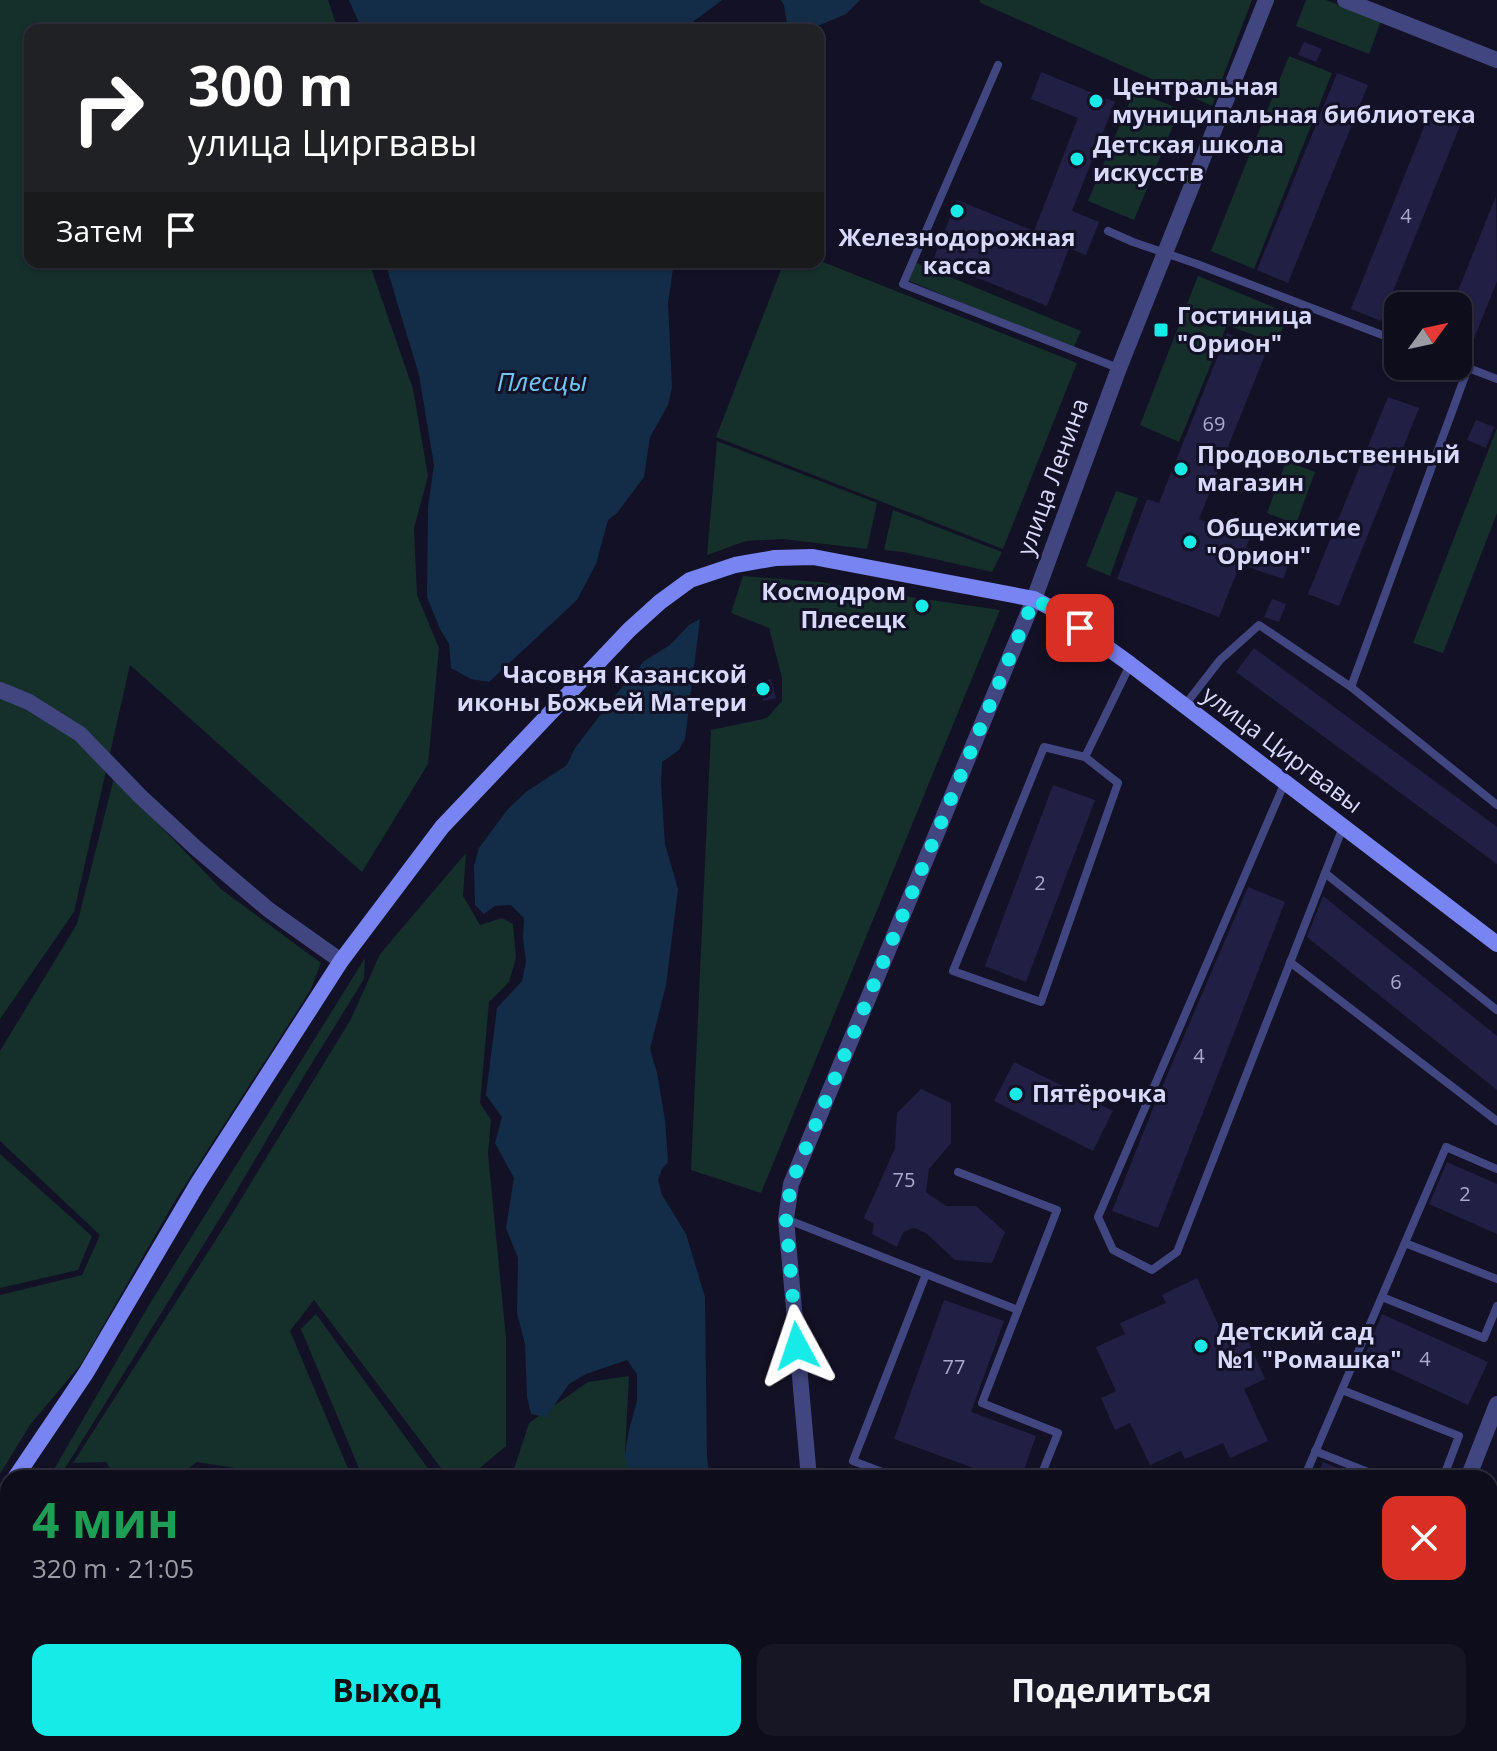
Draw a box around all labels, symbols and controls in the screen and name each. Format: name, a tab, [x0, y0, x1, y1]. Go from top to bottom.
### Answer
text: 300 m	[188, 46, 354, 122]
icon: right	[56, 56, 160, 160]
place label: Центральная муниципальная библиотека	[1112, 69, 1476, 130]
marker: Центральная муниципальная библиотека	[1087, 92, 1105, 110]
text: улица Циргвавы	[188, 118, 477, 167]
place label: Детская школа искусств	[1093, 127, 1284, 188]
marker: Детская школа искусств	[1068, 150, 1086, 168]
marker: Железнодорожная касса	[948, 202, 966, 220]
house number: 4	[1400, 202, 1412, 229]
icon: arrive	[159, 208, 203, 252]
text: Затем	[56, 210, 143, 251]
place label: Железнодорожная касса	[839, 220, 1075, 281]
north arrow	[1384, 292, 1472, 380]
map controls	[1384, 292, 1472, 380]
place label: Гостиница "Орион"	[1177, 298, 1312, 359]
marker: Гостиница "Орион"	[1152, 321, 1170, 339]
water label: Плесцы	[497, 363, 587, 399]
street label: улица Ленина	[1008, 393, 1095, 560]
house number: 69	[1203, 410, 1225, 437]
place label: Продовольственный магазин	[1197, 437, 1460, 498]
marker: Продовольственный магазин	[1172, 460, 1190, 478]
place label: Общежитие "Орион"	[1206, 510, 1361, 571]
marker: Общежитие "Орион"	[1181, 533, 1199, 551]
place label: Космодром Плесецк	[761, 574, 906, 635]
pin	[1046, 594, 1114, 662]
marker: Космодром Плесецк	[913, 597, 931, 615]
icon: arrive	[1058, 606, 1102, 650]
place label: Часовня Казанской иконы Божьей Матери	[457, 657, 747, 718]
street label: улица Циргвавы	[1196, 678, 1370, 820]
marker: Часовня Казанской иконы Божьей Матери	[754, 680, 772, 698]
house number: 2	[1034, 869, 1046, 896]
house number: 6	[1390, 968, 1402, 995]
house number: 4	[1193, 1042, 1205, 1069]
place label: Пятёрочка	[1032, 1076, 1167, 1109]
marker: Пятёрочка	[1007, 1085, 1025, 1103]
house number: 75	[893, 1166, 915, 1193]
house number: 2	[1459, 1180, 1471, 1207]
position arrow	[755, 1304, 839, 1388]
place label: Детский сад №1 "Ромашка"	[1217, 1314, 1402, 1375]
marker: Детский сад №1 "Ромашка"	[1192, 1337, 1210, 1355]
house number: 4	[1419, 1345, 1431, 1372]
house number: 77	[943, 1353, 965, 1380]
text: 4 мин	[32, 1487, 179, 1552]
button: close	[1382, 1496, 1466, 1580]
text: 320 m · 21:05	[32, 1550, 194, 1586]
button: Выход	[32, 1644, 741, 1736]
button: Поделиться	[757, 1644, 1466, 1736]

